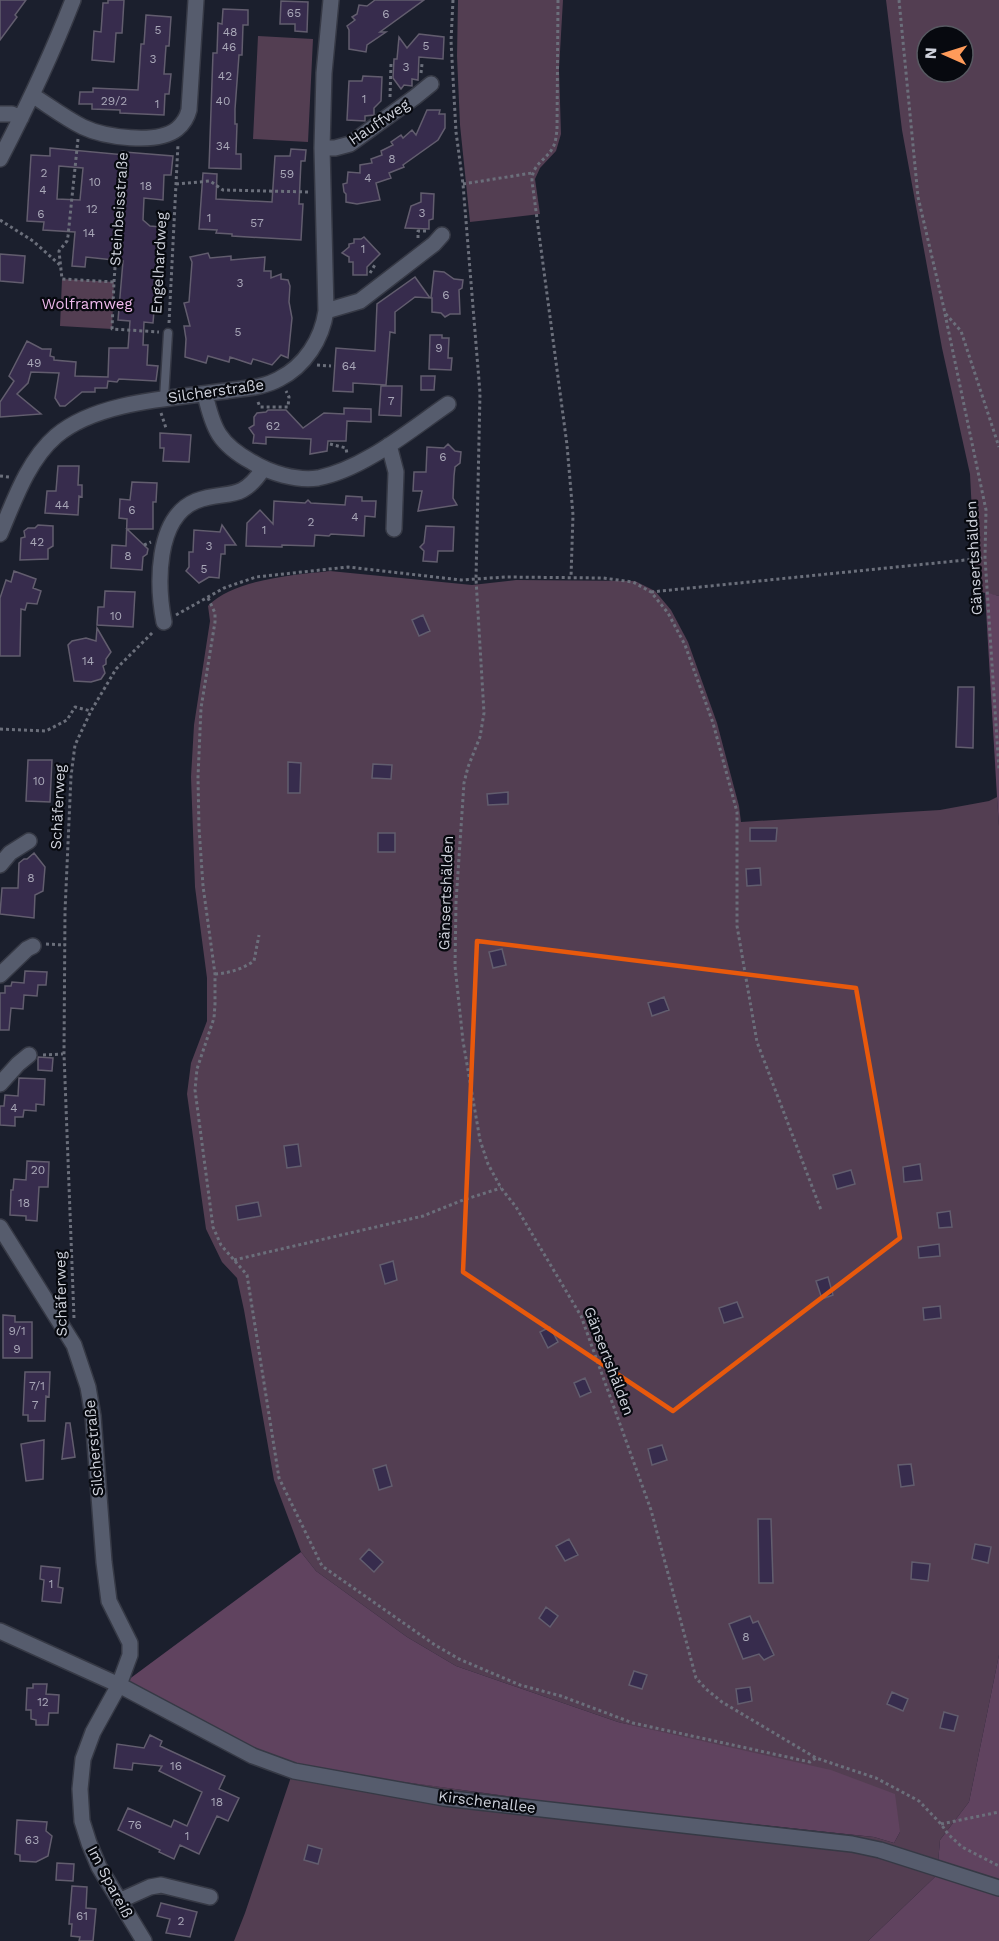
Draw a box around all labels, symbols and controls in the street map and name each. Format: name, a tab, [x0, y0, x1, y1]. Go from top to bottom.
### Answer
house number: 65	[287, 6, 301, 20]
house number: 6	[382, 7, 390, 21]
house number: 5	[155, 23, 162, 37]
north arrow	[915, 24, 975, 84]
house number: 48	[223, 25, 237, 39]
house number: 5	[423, 39, 430, 53]
house number: 46	[222, 40, 236, 54]
text: N	[921, 47, 940, 60]
house number: 3	[150, 52, 157, 66]
house number: 3	[403, 60, 410, 74]
house number: 42	[218, 69, 232, 83]
house number: 1	[362, 92, 366, 106]
house number: 29/2	[101, 94, 127, 108]
house number: 40	[216, 94, 230, 108]
street label: Hauffweg	[345, 95, 413, 149]
house number: 1	[155, 97, 159, 111]
house number: 34	[216, 139, 230, 153]
street label: Steinbeisstraße	[106, 151, 132, 267]
house number: 8	[388, 152, 396, 166]
house number: 2	[41, 166, 48, 180]
house number: 59	[280, 167, 294, 181]
house number: 4	[364, 171, 372, 185]
house number: 10	[89, 175, 101, 189]
house number: 18	[140, 179, 152, 193]
house number: 4	[39, 183, 47, 197]
house number: 12	[86, 202, 98, 216]
house number: 3	[419, 206, 426, 220]
house number: 6	[37, 207, 45, 221]
house number: 1	[207, 211, 211, 225]
street label: Engelhardweg	[147, 212, 171, 314]
house number: 57	[250, 216, 264, 230]
house number: 14	[83, 226, 95, 240]
house number: 1	[361, 242, 365, 256]
house number: 3	[237, 276, 244, 290]
house number: 6	[442, 288, 450, 302]
park label: Wolframweg	[42, 295, 132, 313]
house number: 5	[235, 325, 242, 339]
house number: 9	[435, 341, 443, 355]
house number: 49	[27, 356, 41, 370]
house number: 64	[342, 359, 356, 373]
street label: Silcherstraße	[167, 375, 265, 407]
house number: 7	[388, 394, 395, 408]
house number: 62	[266, 419, 280, 433]
house number: 6	[439, 450, 447, 464]
house number: 44	[55, 498, 69, 512]
street label: Gänsertshälden	[962, 500, 986, 616]
house number: 6	[128, 503, 136, 517]
house number: 4	[351, 510, 359, 524]
house number: 2	[308, 515, 315, 529]
house number: 1	[262, 523, 266, 537]
house number: 42	[30, 535, 44, 549]
house number: 3	[206, 539, 213, 553]
house number: 8	[124, 549, 132, 563]
house number: 5	[201, 562, 208, 576]
house number: 10	[110, 609, 122, 623]
house number: 14	[82, 654, 94, 668]
street label: Schäferweg	[47, 764, 69, 850]
house number: 10	[33, 774, 45, 788]
street label: Gänsertshälden	[435, 835, 457, 951]
house number: 8	[27, 871, 35, 885]
house number: 4	[10, 1101, 18, 1115]
house number: 20	[31, 1163, 45, 1177]
house number: 18	[18, 1196, 30, 1210]
street label: Schäferweg	[51, 1251, 71, 1337]
street label: Gänsertshälden	[580, 1304, 638, 1418]
house number: 9/1	[8, 1324, 26, 1338]
house number: 9	[13, 1342, 21, 1356]
house number: 7/1	[29, 1379, 45, 1393]
house number: 7	[32, 1398, 39, 1412]
street label: Silcherstraße	[81, 1399, 107, 1497]
house number: 1	[49, 1577, 53, 1591]
house number: 8	[742, 1630, 750, 1644]
house number: 12	[37, 1695, 49, 1709]
house number: 16	[170, 1759, 182, 1773]
street label: Kirschenallee	[437, 1787, 537, 1817]
house number: 18	[211, 1795, 223, 1809]
house number: 76	[128, 1818, 142, 1832]
house number: 1	[185, 1829, 189, 1843]
house number: 63	[25, 1833, 39, 1847]
street label: Im Spareiß	[84, 1843, 136, 1921]
house number: 61	[76, 1909, 88, 1923]
house number: 2	[178, 1914, 185, 1928]

